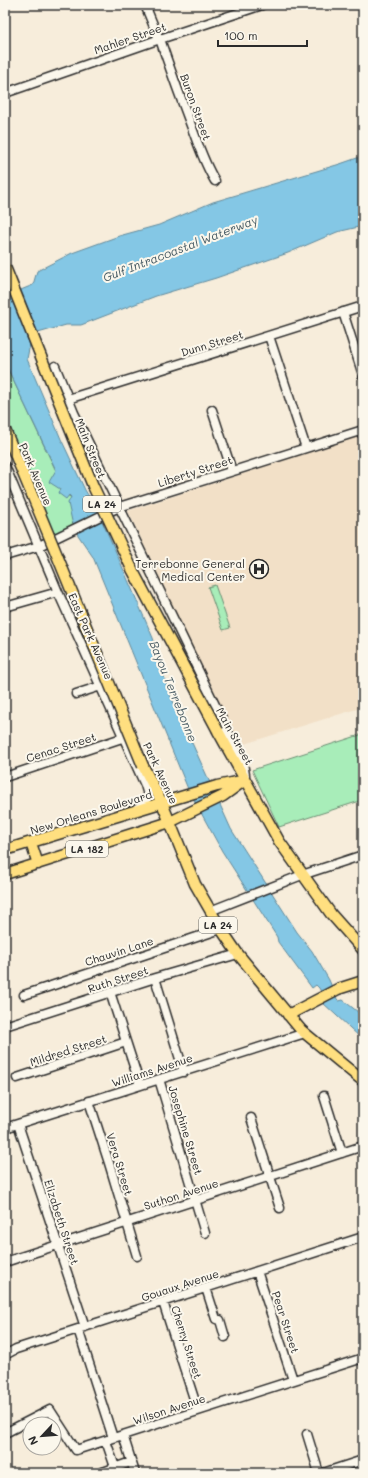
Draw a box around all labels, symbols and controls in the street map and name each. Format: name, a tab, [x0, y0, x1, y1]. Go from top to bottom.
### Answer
street label: Mahler Street	[92, 19, 168, 57]
scale bar	[218, 22, 307, 48]
text: 100 m	[224, 27, 258, 43]
street label: Buron Street	[177, 72, 215, 142]
water label: Gulf Intracoastal Waterway	[100, 211, 260, 285]
street label: Dunn Street	[179, 326, 245, 360]
street label: Main Street	[72, 416, 110, 480]
street label: Park Avenue	[16, 440, 56, 508]
street label: Liberty Street	[156, 452, 234, 490]
road number: LA 24	[83, 496, 121, 512]
place label: Terrebonne General Medical Center	[135, 556, 245, 584]
hospital icon: Terrebonne General Medical Center	[248, 558, 270, 580]
street label: East Park Avenue	[65, 590, 117, 682]
water label: Bayou Terrebonne	[146, 638, 202, 744]
street label: Main Street	[213, 705, 257, 768]
street label: Cenac Street	[24, 729, 98, 765]
street label: Park Avenue	[140, 740, 182, 806]
street label: New Orleans Boulevard	[28, 786, 154, 838]
road number: LA 182	[66, 841, 108, 857]
road number: LA 24	[199, 917, 237, 933]
street label: Chauvin Lane	[83, 933, 155, 969]
street label: Ruth Street	[86, 962, 150, 996]
street label: Mildred Street	[28, 1031, 108, 1069]
street label: Williams Avenue	[110, 1050, 195, 1090]
street label: Josephine Street	[165, 1084, 207, 1177]
street label: Vera Street	[103, 1131, 137, 1197]
street label: Suthon Avenue	[142, 1175, 220, 1213]
street label: Elizabeth Street	[41, 1177, 83, 1267]
street label: Gouaux Avenue	[139, 1265, 221, 1305]
street label: Pear Street	[269, 1289, 303, 1355]
street label: Cherry Street	[168, 1303, 206, 1381]
street label: Wilson Avenue	[131, 1390, 207, 1428]
north arrow	[22, 1416, 62, 1456]
text: N	[24, 1434, 41, 1448]

